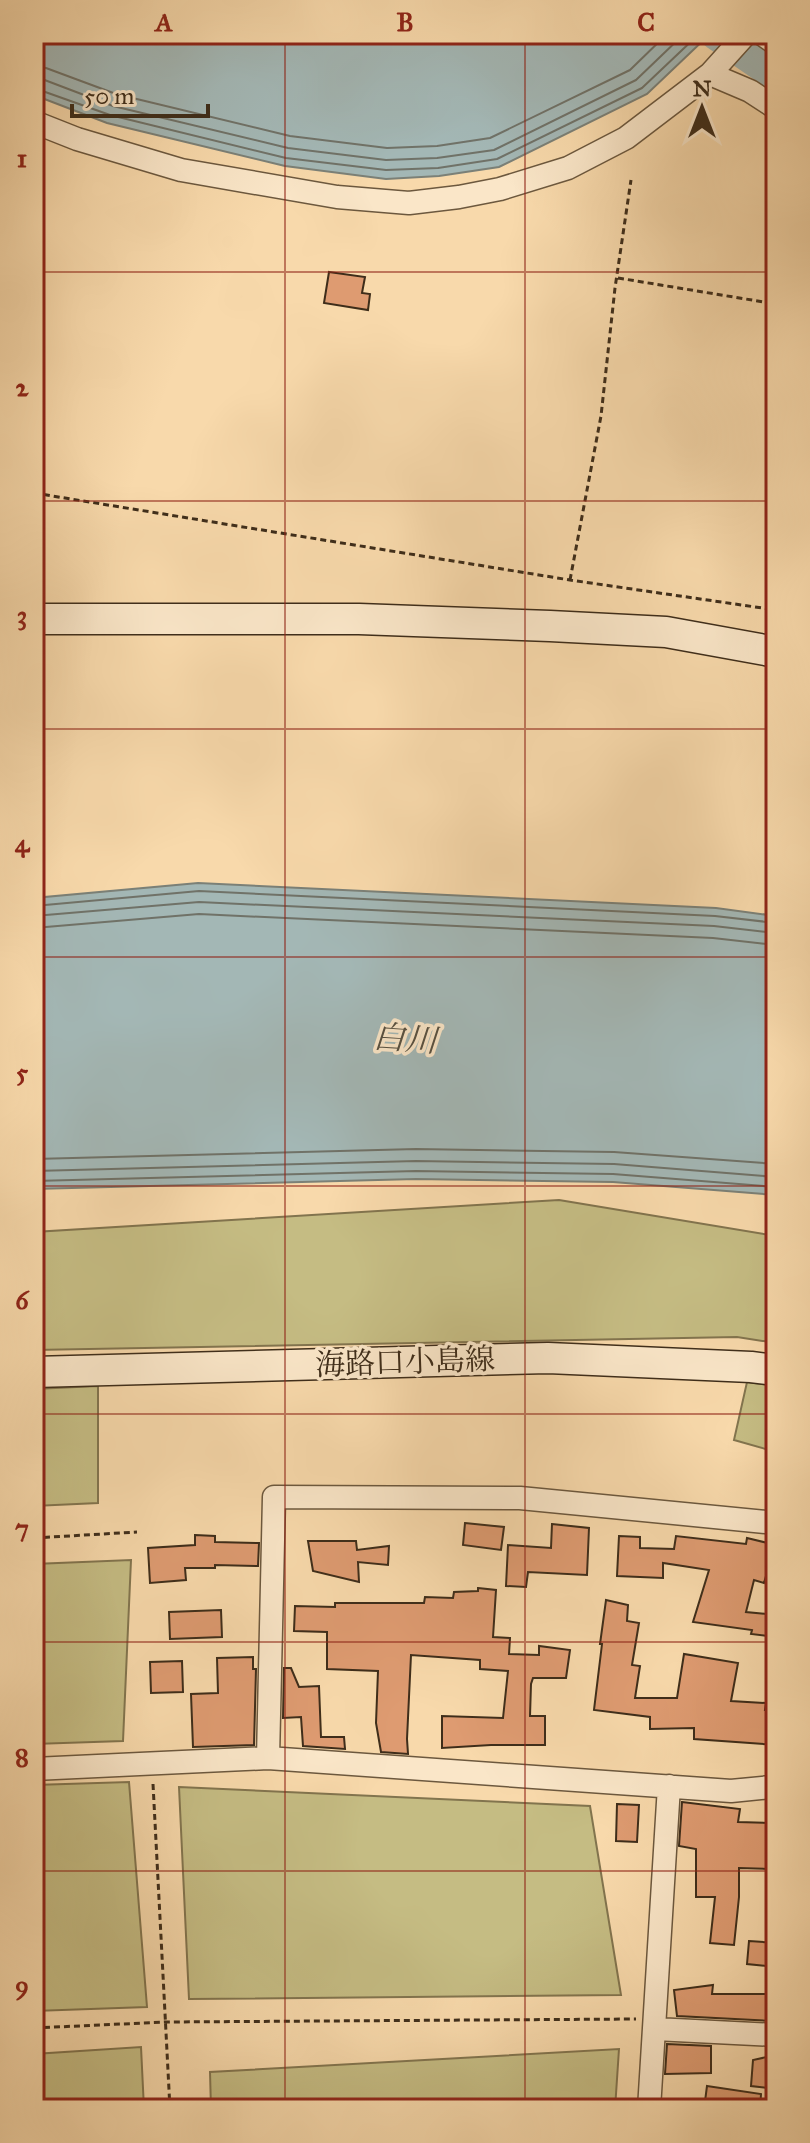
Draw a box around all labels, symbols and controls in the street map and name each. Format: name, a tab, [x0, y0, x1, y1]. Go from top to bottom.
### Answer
text: A	[153, 6, 173, 38]
text: B	[396, 6, 414, 38]
text: C	[637, 6, 655, 38]
scale bar	[72, 68, 208, 118]
north arrow	[662, 68, 742, 148]
text: N	[693, 75, 712, 102]
text: 50 m	[84, 81, 134, 111]
text: 1	[17, 142, 27, 174]
text: 2	[16, 371, 30, 403]
text: 3	[17, 599, 27, 631]
text: 4	[15, 827, 31, 859]
water label: 白川	[372, 1017, 441, 1061]
text: 5	[16, 1056, 29, 1088]
text: 6	[15, 1284, 30, 1316]
street label: 海路口小島線	[314, 1341, 496, 1383]
text: 7	[15, 1512, 29, 1544]
text: 8	[15, 1741, 29, 1773]
text: 9	[15, 1969, 29, 2001]

